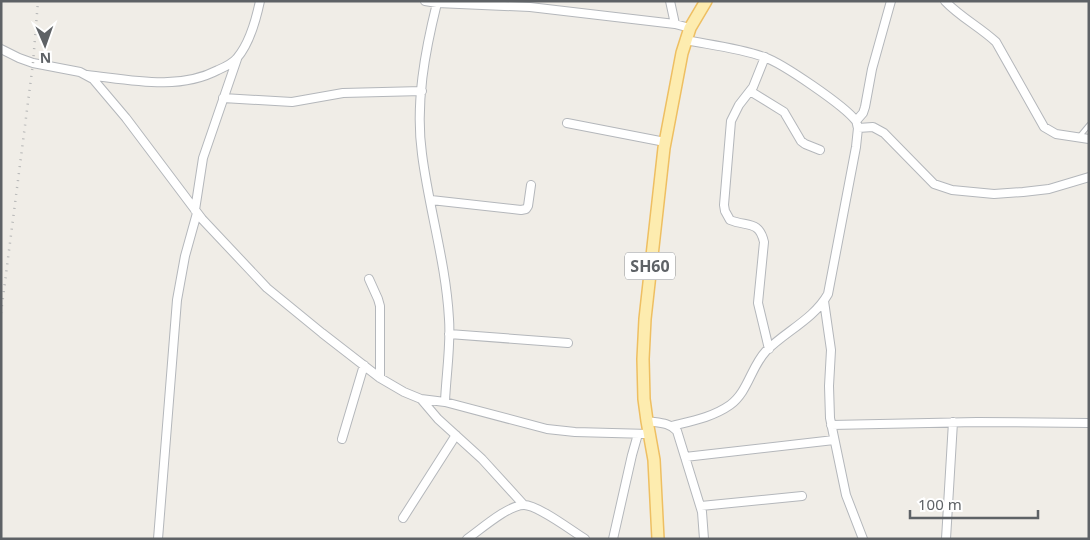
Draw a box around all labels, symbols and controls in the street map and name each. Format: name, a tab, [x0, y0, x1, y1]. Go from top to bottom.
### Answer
north arrow	[20, 20, 70, 70]
text: N	[39, 49, 51, 68]
road number: SH60	[625, 252, 675, 280]
scale bar	[910, 488, 1038, 520]
text: 100 m	[918, 494, 962, 514]

